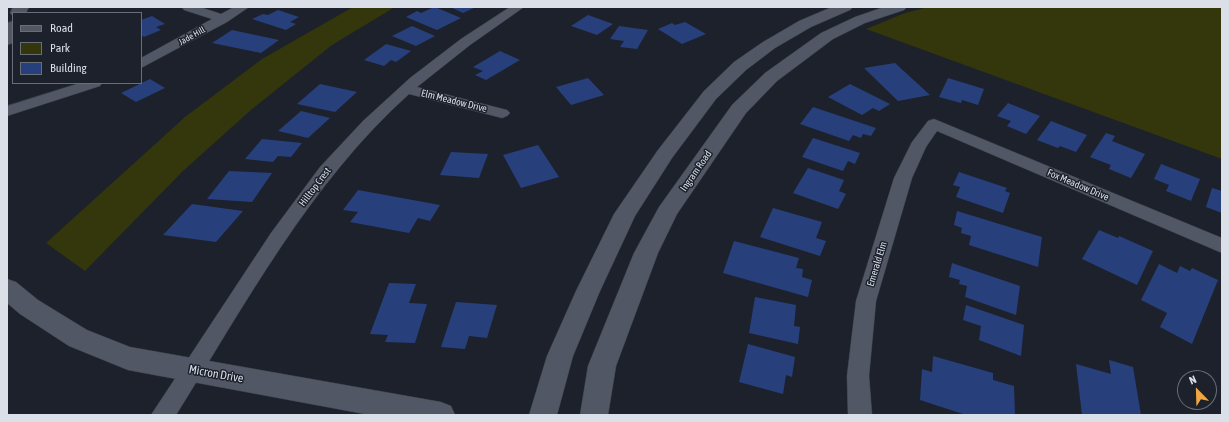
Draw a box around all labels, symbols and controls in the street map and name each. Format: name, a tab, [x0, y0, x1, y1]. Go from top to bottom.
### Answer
legend	[12, 12, 142, 84]
text: Road	[50, 21, 73, 35]
street label: Jade Hill	[177, 24, 207, 48]
text: Park	[50, 41, 70, 55]
text: Building	[50, 61, 87, 75]
street label: Elm Meadow Drive	[420, 87, 488, 115]
street label: Ingram Road	[678, 148, 714, 194]
street label: Hilltop Crest	[297, 165, 333, 209]
street label: Fox Meadow Drive	[1045, 167, 1111, 203]
street label: Emerald Elm	[865, 240, 889, 288]
street label: Micron Drive	[188, 362, 244, 386]
north arrow	[1177, 370, 1217, 410]
text: N	[1187, 373, 1198, 387]

